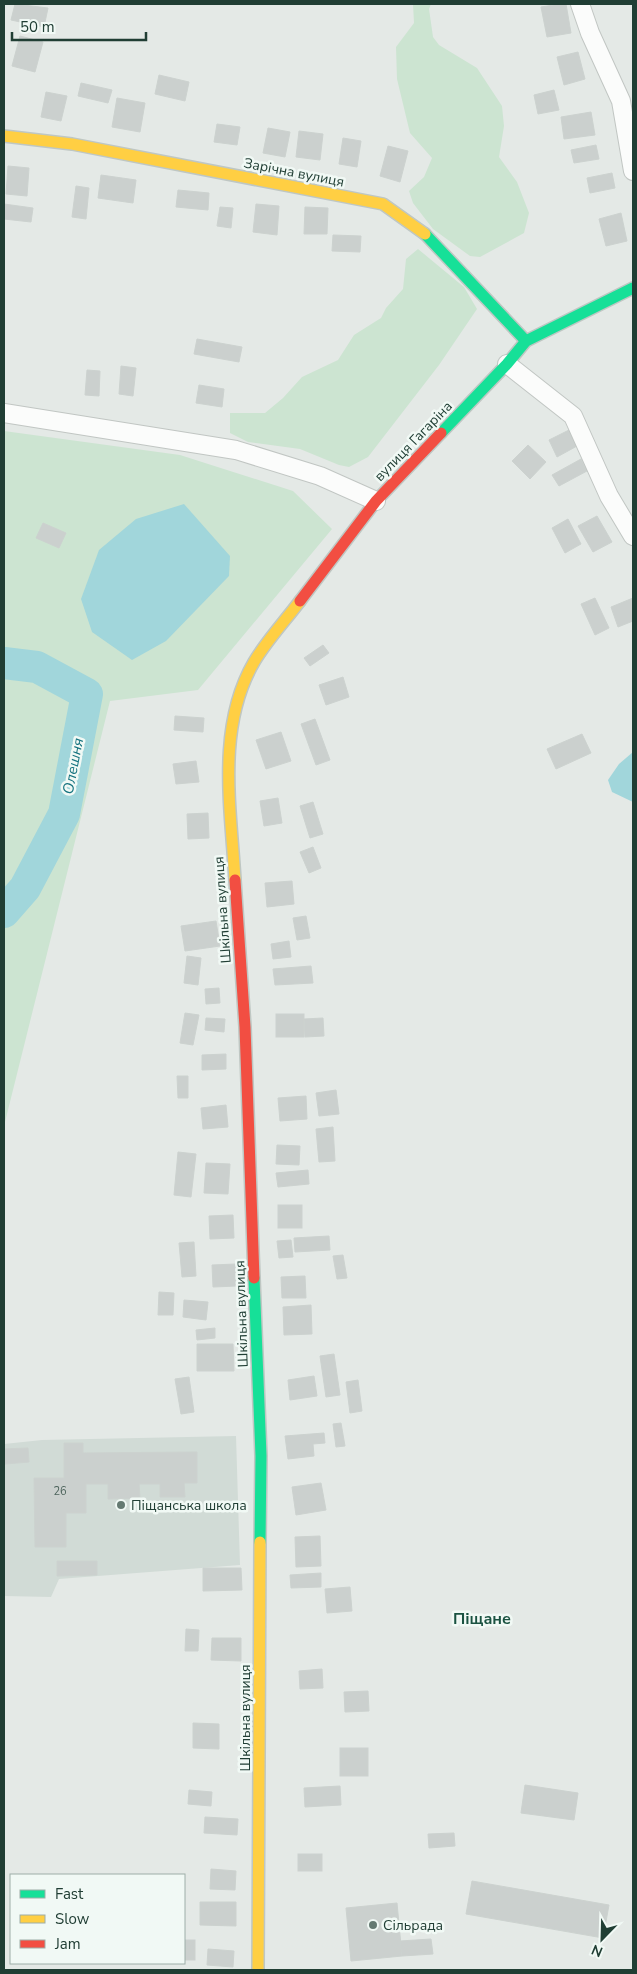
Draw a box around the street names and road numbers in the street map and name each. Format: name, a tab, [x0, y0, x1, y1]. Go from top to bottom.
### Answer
street label: Зарічна вулиця	[242, 153, 346, 192]
street label: вулиця Гагаріна	[370, 397, 457, 486]
street label: Шкільна вулиця	[209, 856, 236, 964]
street label: Шкільна вулиця	[230, 1260, 253, 1368]
street label: Шкільна вулиця	[236, 1664, 255, 1772]

